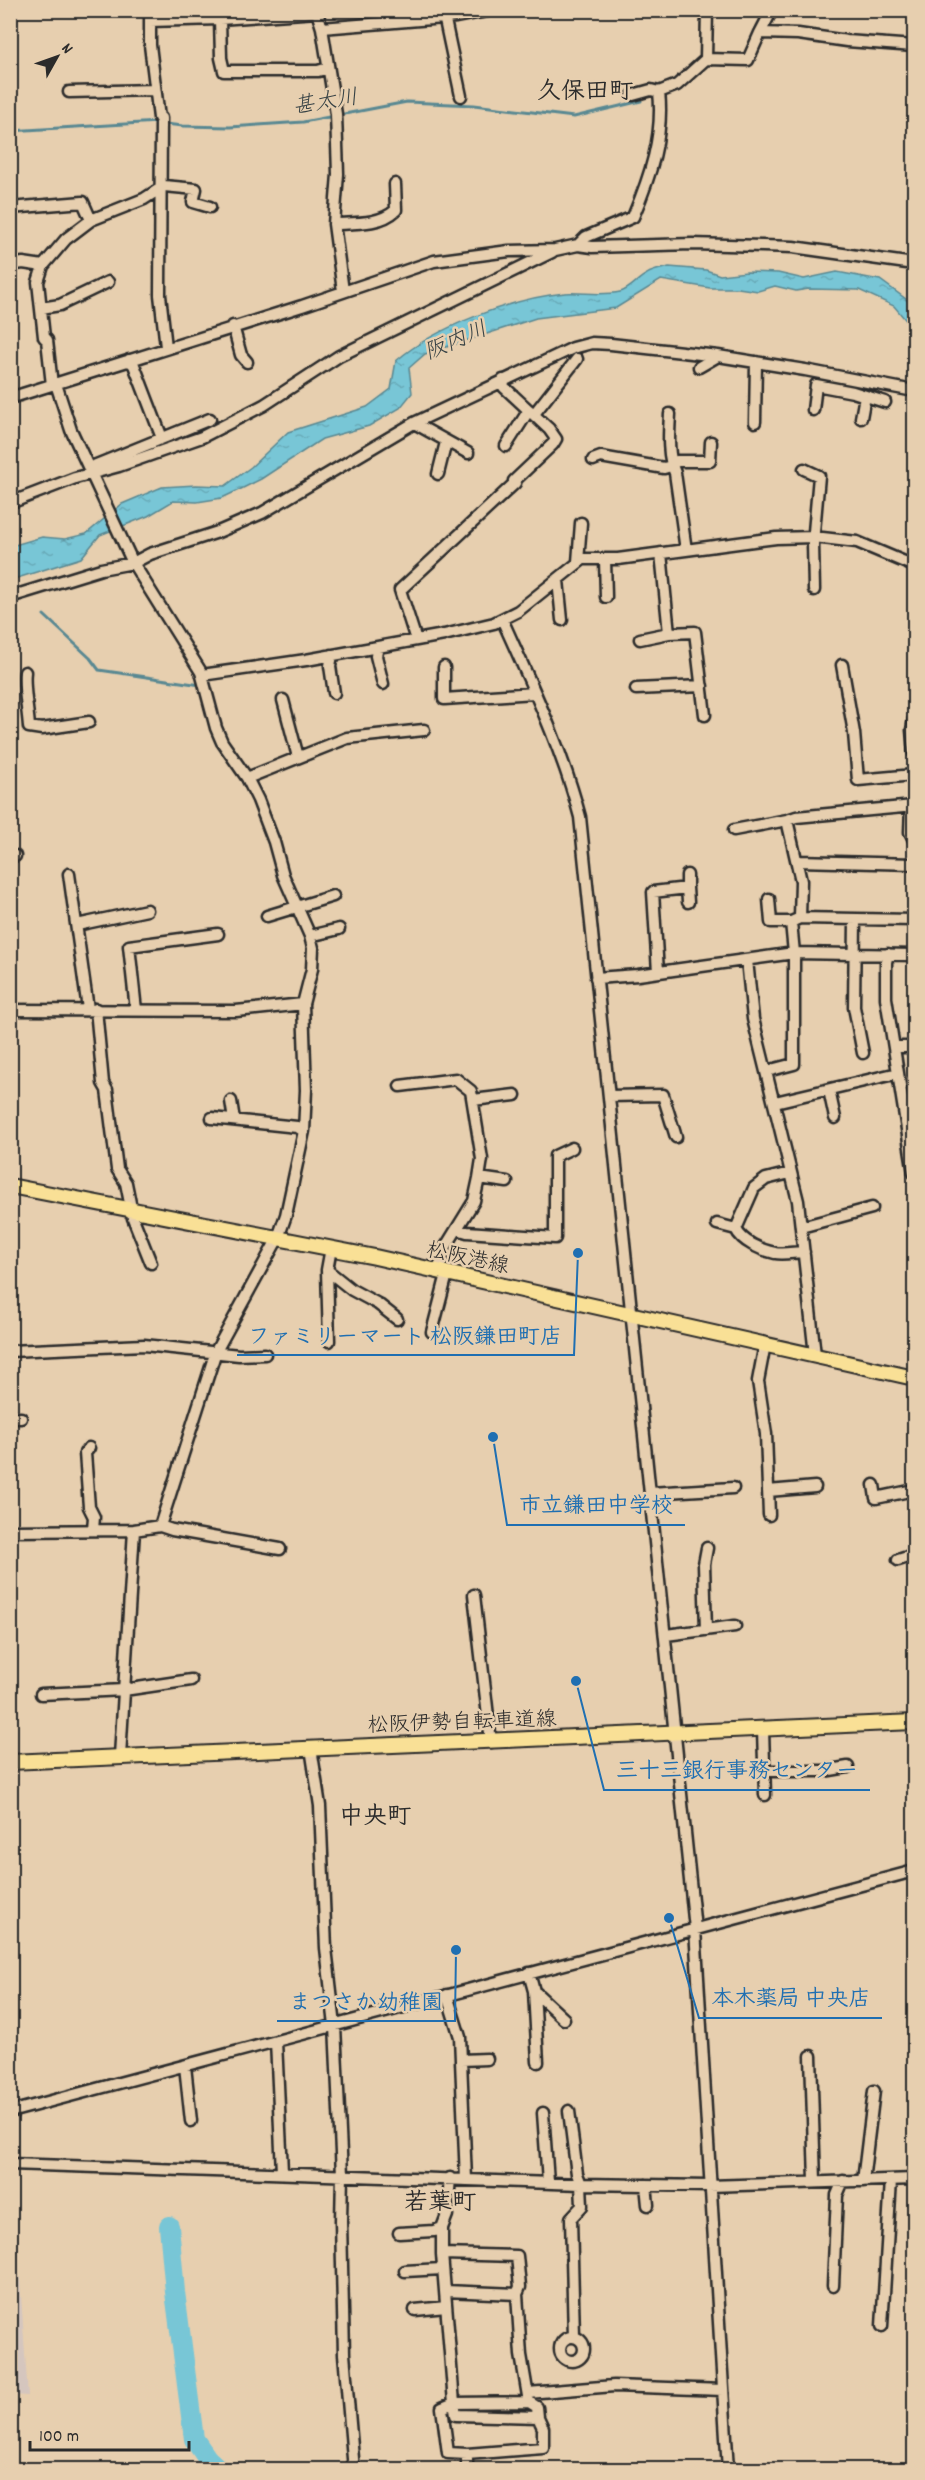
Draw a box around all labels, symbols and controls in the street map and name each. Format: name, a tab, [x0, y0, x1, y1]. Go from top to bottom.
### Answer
north arrow	[27, 27, 87, 87]
text: N	[55, 39, 78, 59]
district label: 久保田町	[537, 76, 633, 110]
water label: 甚太川	[291, 83, 361, 124]
water label: 阪内川	[420, 315, 493, 369]
street label: 松阪港線	[423, 1237, 512, 1283]
callout: ファミリーマート 松阪鎌田町店	[237, 1315, 574, 1355]
text: ファミリーマート 松阪鎌田町店	[248, 1323, 562, 1354]
callout: 市立鎌田中学校	[507, 1485, 685, 1525]
text: 市立鎌田中学校	[519, 1492, 673, 1523]
street label: 松阪伊勢自転車道線	[367, 1706, 557, 1742]
callout: 三十三銀行事務センター	[604, 1750, 870, 1790]
text: 三十三銀行事務センター	[616, 1757, 858, 1788]
district label: 中央町	[339, 1801, 411, 1835]
callout: 本木薬局 中央店	[699, 1978, 882, 2018]
callout: まつさか幼稚園	[277, 1981, 455, 2021]
text: 本木薬局 中央店	[711, 1985, 871, 2016]
text: まつさか幼稚園	[289, 1989, 443, 2020]
district label: 若葉町	[404, 2187, 476, 2221]
scale bar	[30, 2414, 189, 2452]
text: 100 m	[39, 2425, 79, 2450]

